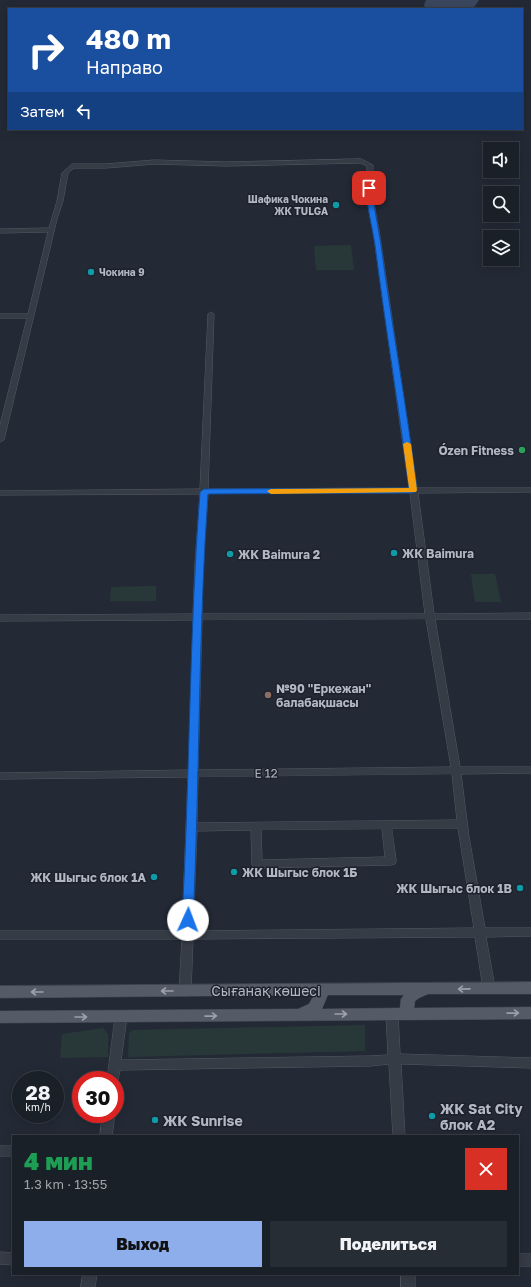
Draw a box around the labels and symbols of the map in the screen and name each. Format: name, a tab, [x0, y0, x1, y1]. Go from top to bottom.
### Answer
pin	[352, 171, 386, 205]
place label: Шафика Чокина ЖК TULGA	[248, 193, 328, 217]
marker: Шафика Чокина ЖК TULGA	[331, 200, 341, 210]
place label: Чокина 9	[99, 266, 145, 278]
marker: Чокина 9	[86, 267, 96, 277]
place label: Ózen Fitness	[438, 443, 514, 458]
marker: Ózen Fitness	[517, 445, 527, 455]
place label: ЖК Baimura	[402, 546, 474, 561]
place label: ЖК Baimura 2	[238, 547, 320, 562]
marker: ЖК Baimura	[389, 548, 399, 558]
marker: ЖК Baimura 2	[225, 549, 235, 559]
place label: №90 "Еркежан" балабақшасы	[276, 681, 371, 710]
marker: №90 "Еркежан" балабақшасы	[263, 690, 273, 700]
street label: E 12	[254, 765, 278, 781]
place label: ЖК Шыгыс блок 1Б	[242, 865, 358, 880]
marker: ЖК Шыгыс блок 1Б	[229, 867, 239, 877]
place label: ЖК Шыгыс блок 1А	[30, 870, 146, 885]
marker: ЖК Шыгыс блок 1А	[149, 872, 159, 882]
place label: ЖК Шыгыс блок 1В	[396, 881, 513, 896]
marker: ЖК Шыгыс блок 1В	[515, 883, 525, 893]
position arrow	[167, 899, 209, 941]
street label: Сығанақ көшесі	[211, 982, 321, 999]
one-way arrow	[458, 985, 471, 993]
one-way arrow	[161, 987, 174, 995]
one-way arrow	[31, 988, 44, 996]
one-way arrow	[506, 1009, 519, 1017]
one-way arrow	[334, 1010, 347, 1018]
one-way arrow	[204, 1012, 217, 1020]
one-way arrow	[74, 1013, 87, 1021]
speed limit sign: 30	[72, 1071, 124, 1123]
place label: ЖК Sat City блок A2	[440, 1100, 523, 1133]
marker: ЖК Sat City блок A2	[427, 1111, 437, 1121]
place label: ЖК Sunrise	[163, 1112, 243, 1129]
marker: ЖК Sunrise	[150, 1115, 160, 1125]

